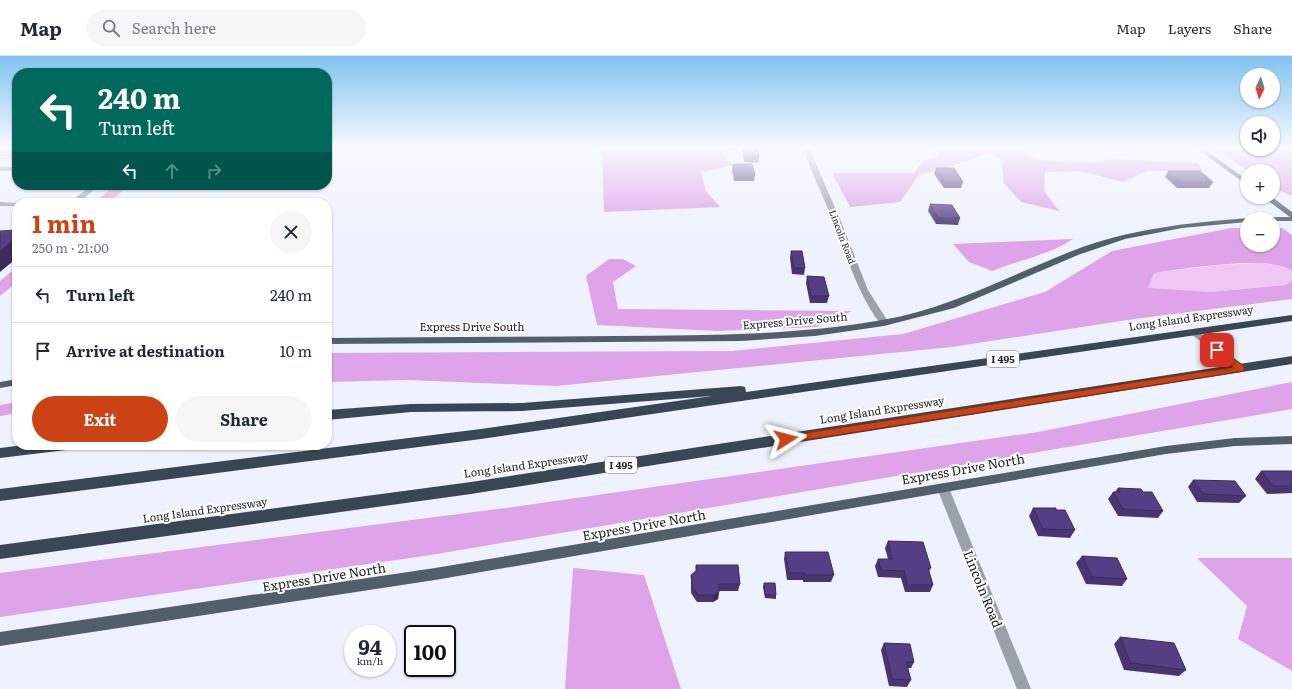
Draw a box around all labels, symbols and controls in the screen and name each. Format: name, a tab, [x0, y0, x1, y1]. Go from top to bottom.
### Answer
search box	[86, 10, 366, 46]
text: Map	[20, 14, 62, 42]
text: Search here	[132, 16, 216, 39]
icon: search	[100, 17, 122, 39]
text: Map	[1116, 18, 1146, 38]
text: Layers	[1168, 18, 1211, 38]
text: Share	[1233, 18, 1272, 38]
north arrow	[1240, 68, 1280, 108]
map controls	[1240, 68, 1280, 252]
text: 240 m	[98, 76, 181, 118]
icon: left	[32, 84, 84, 136]
text: Turn left	[98, 114, 175, 141]
button: sound	[1240, 116, 1280, 156]
icon: left	[119, 160, 141, 182]
icon: ahead	[161, 160, 183, 182]
icon: right	[203, 160, 225, 182]
button: +	[1240, 164, 1280, 204]
text: 1 min	[32, 205, 96, 240]
street label: Lincoln Road	[826, 208, 860, 266]
button: close	[270, 211, 312, 253]
button: −	[1240, 212, 1280, 252]
text: 250 m · 21:00	[32, 238, 109, 257]
text: Turn left	[66, 283, 135, 306]
text: 240 m	[270, 283, 312, 306]
icon: left	[32, 284, 54, 306]
street label: Long Island Expressway	[1128, 300, 1255, 334]
street label: Express Drive South	[742, 307, 848, 333]
street label: Express Drive South	[419, 318, 525, 334]
pin	[1200, 333, 1234, 367]
text: Arrive at destination	[66, 339, 225, 362]
text: 10 m	[280, 339, 312, 362]
icon: arrive	[1206, 339, 1228, 361]
icon: arrive	[32, 340, 54, 362]
road number: I 495	[987, 351, 1019, 367]
street label: Long Island Expressway	[819, 391, 946, 427]
button: Exit	[32, 396, 168, 442]
button: Share	[176, 396, 312, 442]
position arrow	[765, 418, 807, 460]
street label: Long Island Expressway	[463, 447, 590, 481]
street label: Express Drive North	[900, 448, 1026, 489]
road number: I 495	[605, 457, 637, 473]
street label: Long Island Expressway	[142, 492, 269, 526]
street label: Express Drive North	[581, 504, 707, 545]
street label: Lincoln Road	[959, 547, 1008, 630]
street label: Express Drive North	[261, 557, 387, 596]
speed limit sign: 100	[404, 625, 456, 677]
text: 94	[358, 631, 382, 661]
text: km/h	[357, 653, 383, 668]

